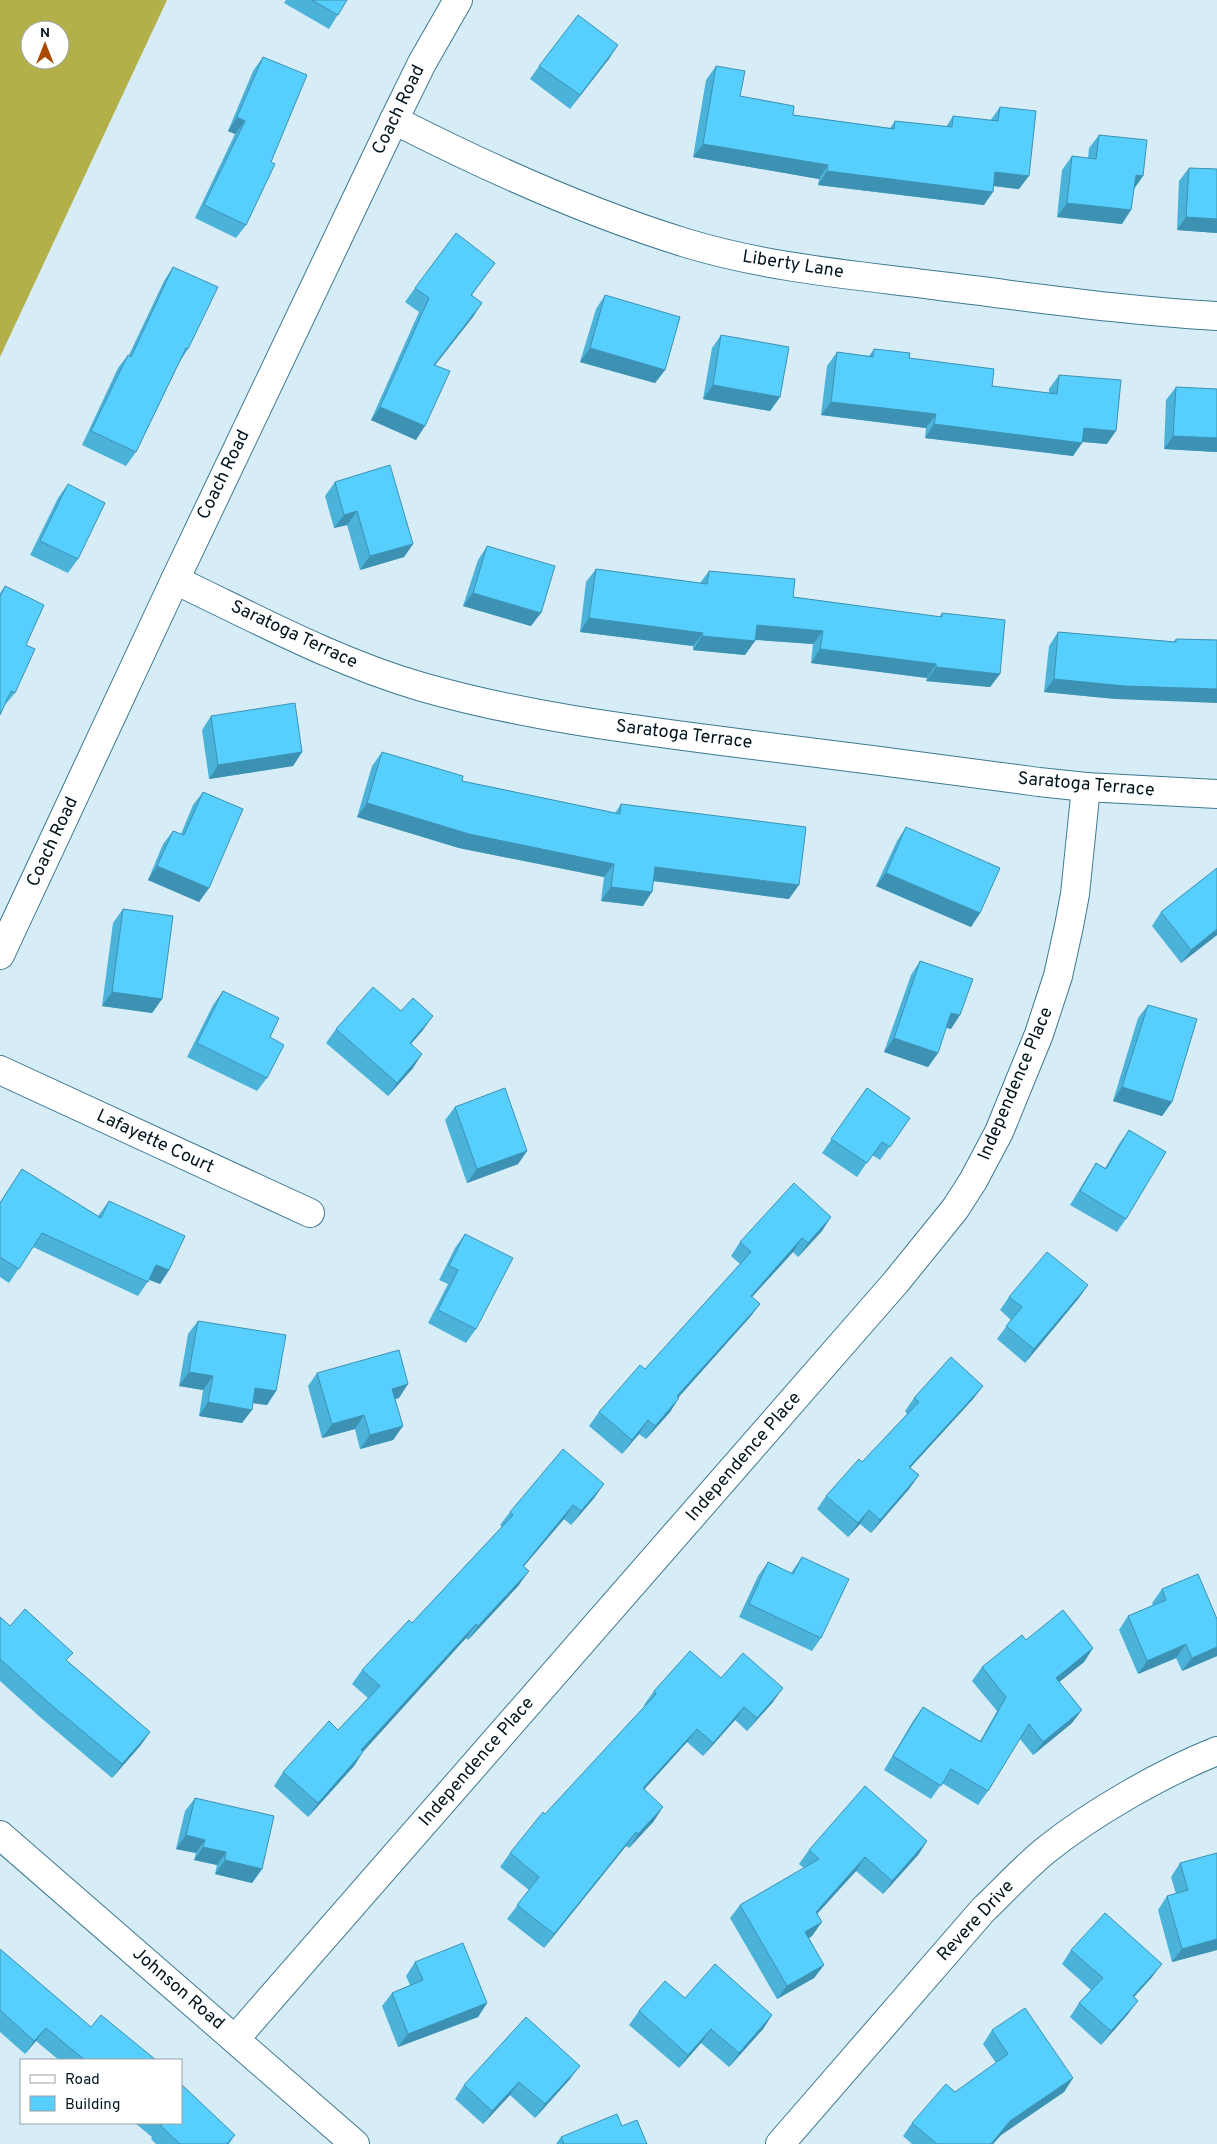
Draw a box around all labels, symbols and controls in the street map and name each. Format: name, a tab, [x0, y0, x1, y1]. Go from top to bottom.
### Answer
north arrow	[20, 20, 70, 70]
text: N	[40, 25, 50, 42]
street label: Coach Road	[367, 61, 431, 159]
street label: Liberty Lane	[741, 246, 845, 284]
street label: Coach Road	[192, 426, 256, 524]
street label: Saratoga Terrace	[227, 596, 361, 674]
street label: Saratoga Terrace	[614, 715, 754, 755]
street label: Saratoga Terrace	[1017, 768, 1155, 802]
street label: Coach Road	[22, 793, 84, 891]
street label: Independence Place	[973, 1004, 1059, 1164]
street label: Lafayette Court	[93, 1105, 217, 1179]
street label: Independence Place	[681, 1387, 807, 1527]
street label: Independence Place	[414, 1692, 540, 1832]
street label: Revere Drive	[932, 1876, 1020, 1966]
street label: Johnson Road	[127, 1943, 229, 2035]
legend	[20, 2059, 182, 2124]
text: Road	[65, 2071, 100, 2090]
text: Building	[65, 2096, 120, 2115]

